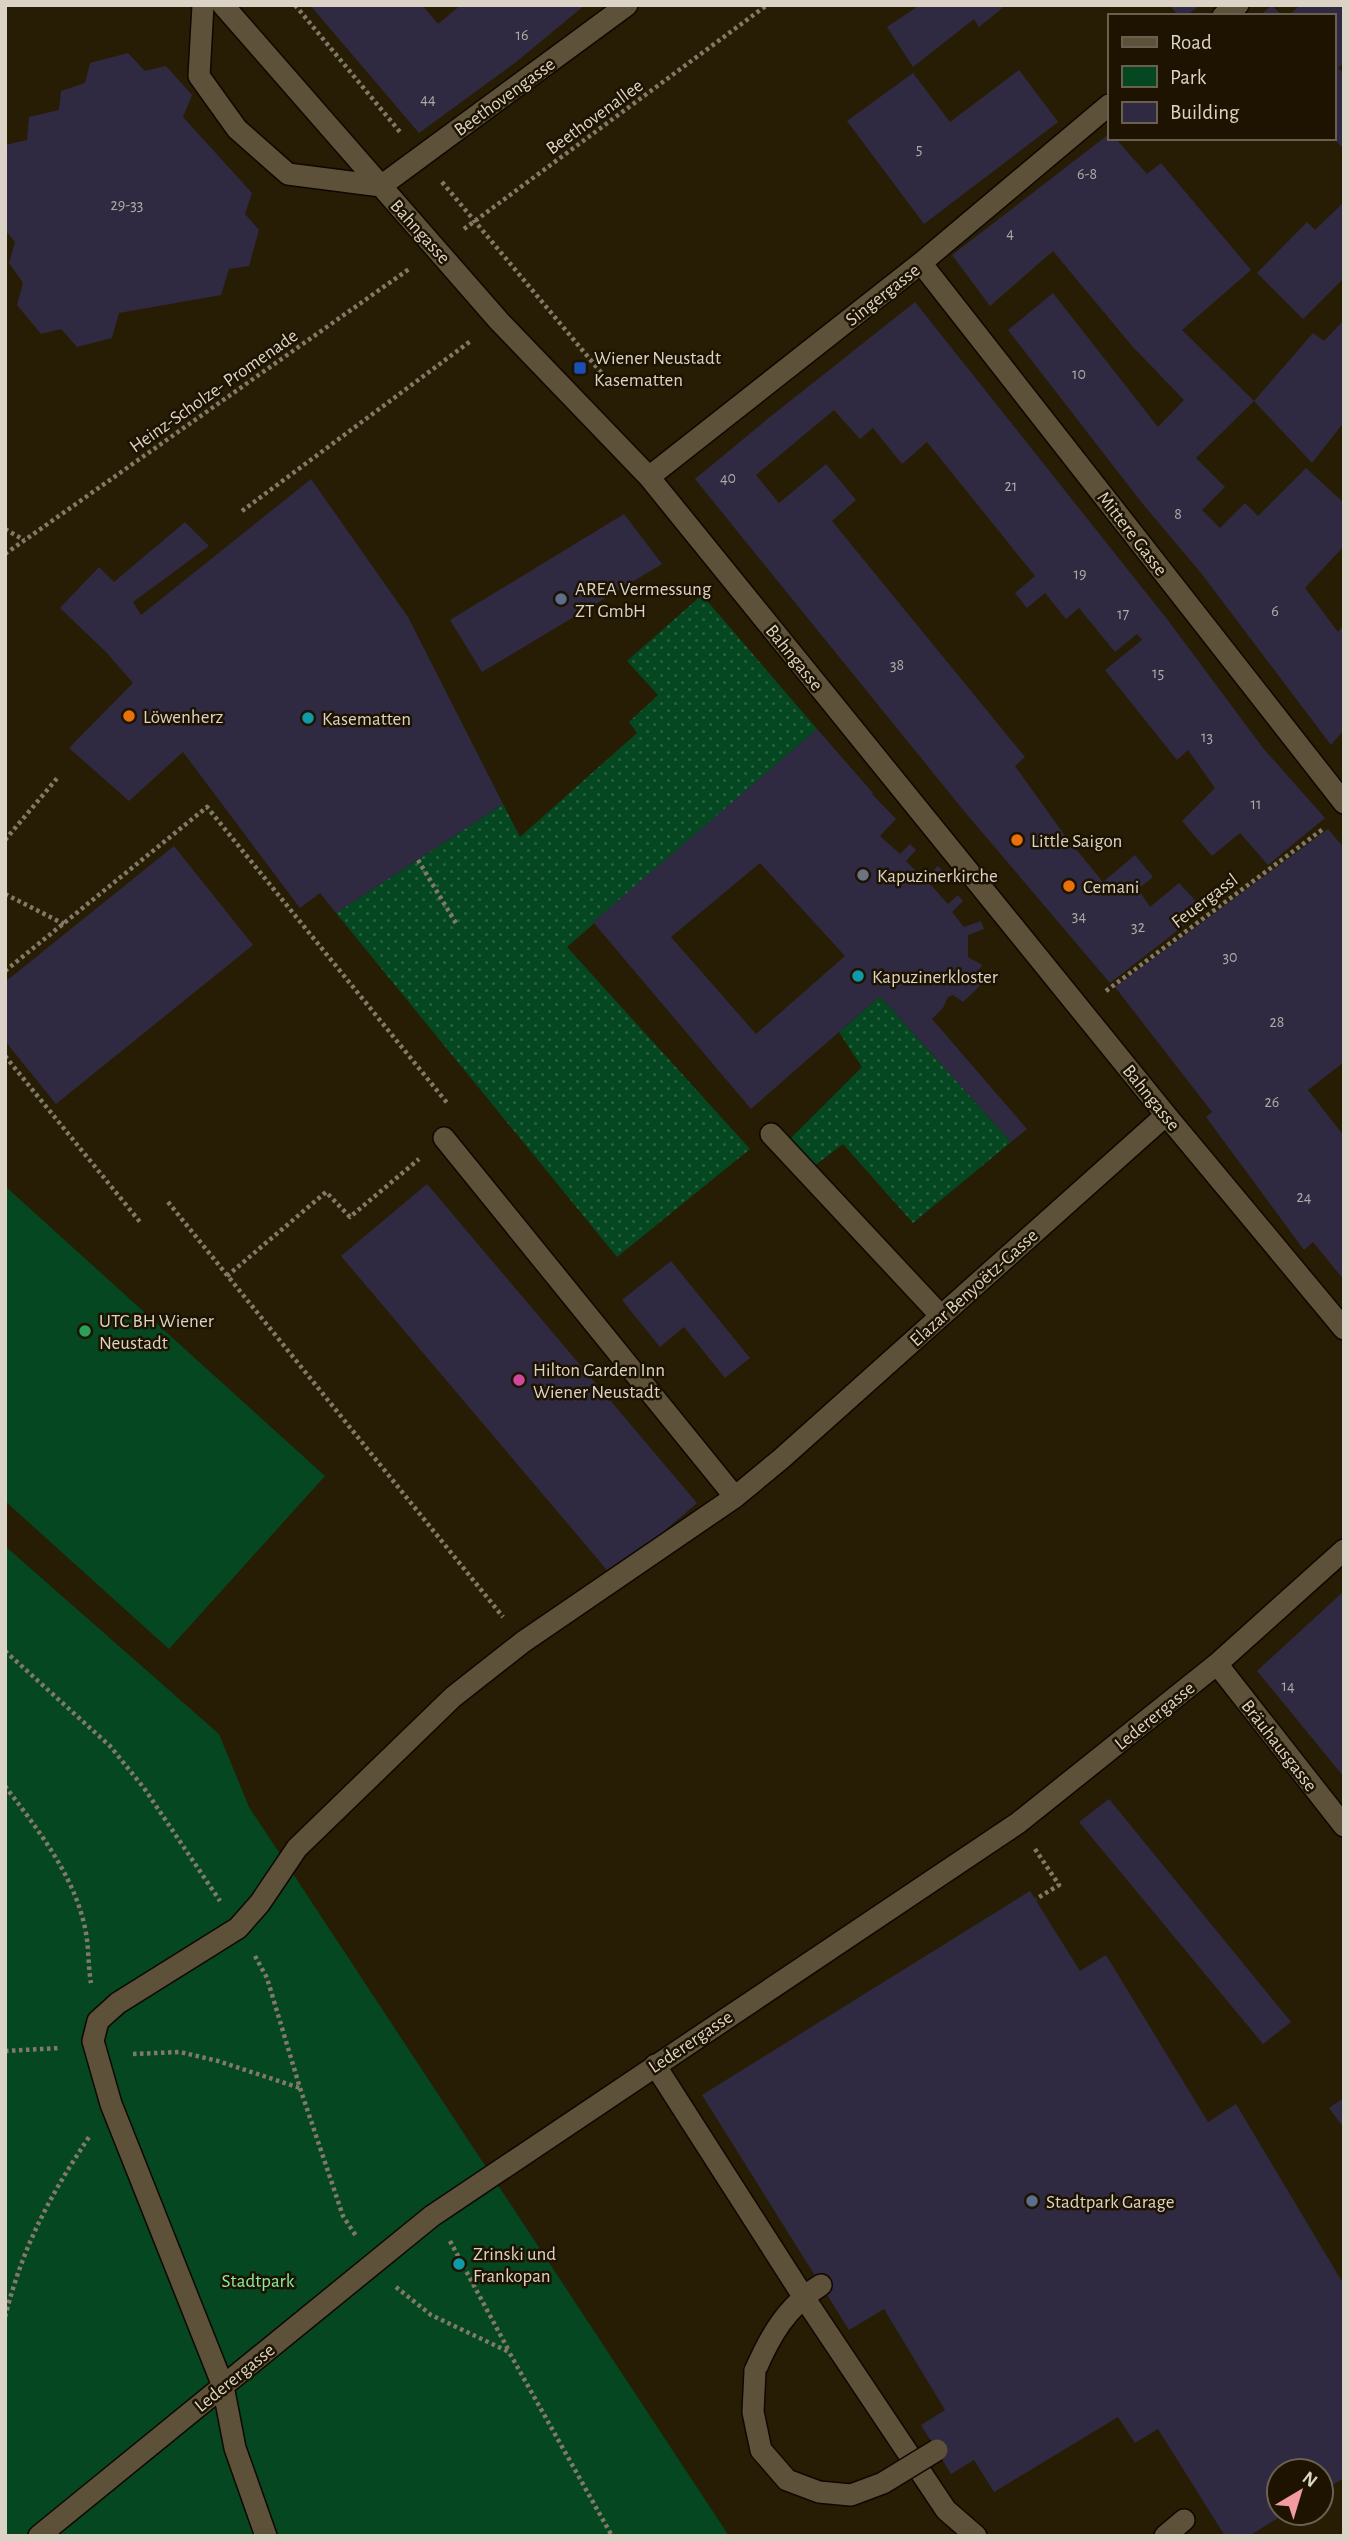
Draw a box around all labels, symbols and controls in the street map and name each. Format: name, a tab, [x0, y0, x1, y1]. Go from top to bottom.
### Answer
legend	[1108, 14, 1335, 140]
house number: 16	[515, 27, 529, 43]
text: Road	[1170, 32, 1212, 53]
street label: Beethovengasse	[451, 54, 559, 140]
text: Park	[1170, 67, 1207, 88]
street label: Beethovenallee	[543, 76, 647, 159]
house number: 44	[420, 91, 436, 107]
text: Building	[1170, 102, 1240, 123]
house number: 5	[916, 141, 922, 157]
house number: 6-8	[1077, 166, 1097, 182]
street label: Bahngasse	[386, 196, 453, 268]
house number: 29-33	[111, 197, 143, 213]
house number: 4	[1006, 225, 1014, 241]
street label: Singergasse	[842, 261, 923, 330]
street label: Heinz-Scholze- Promenade	[126, 326, 301, 457]
place label: Wiener Neustadt Kasematten	[594, 349, 721, 390]
marker: Wiener Neustadt Kasematten	[572, 360, 588, 376]
house number: 10	[1072, 366, 1086, 382]
house number: 40	[720, 470, 736, 486]
house number: 21	[1005, 478, 1017, 494]
street label: Mittere Gasse	[1093, 488, 1170, 580]
house number: 8	[1174, 506, 1182, 522]
house number: 19	[1073, 566, 1087, 582]
place label: AREA Vermessung ZT GmbH	[575, 580, 712, 621]
marker: AREA Vermessung ZT GmbH	[553, 591, 569, 607]
house number: 6	[1271, 603, 1279, 619]
house number: 17	[1117, 606, 1129, 622]
street label: Bahngasse	[762, 621, 826, 695]
house number: 38	[890, 657, 904, 673]
house number: 15	[1152, 665, 1164, 681]
marker: Löwenherz	[121, 708, 137, 724]
place label: Löwenherz	[143, 708, 224, 727]
marker: Kasematten	[300, 710, 316, 726]
place label: Kasematten	[322, 710, 411, 729]
house number: 13	[1201, 729, 1213, 745]
house number: 11	[1250, 796, 1262, 812]
marker: Little Saigon	[1009, 832, 1025, 848]
place label: Little Saigon	[1031, 832, 1122, 851]
marker: Kapuzinerkirche	[855, 867, 871, 883]
place label: Kapuzinerkirche	[877, 867, 998, 886]
street label: Feuergassl	[1168, 870, 1242, 932]
marker: Cemani	[1061, 878, 1077, 894]
place label: Cemani	[1083, 878, 1139, 897]
house number: 34	[1072, 908, 1086, 924]
house number: 32	[1131, 919, 1145, 935]
house number: 30	[1222, 949, 1238, 965]
marker: Kapuzinerkloster	[850, 968, 866, 984]
place label: Kapuzinerkloster	[872, 968, 998, 987]
house number: 28	[1270, 1014, 1284, 1030]
street label: Bahngasse	[1119, 1061, 1183, 1135]
house number: 26	[1265, 1094, 1279, 1110]
house number: 24	[1297, 1189, 1312, 1205]
street label: Elazar Benyoëtz-Gasse	[906, 1226, 1042, 1350]
place label: UTC BH Wiener Neustadt	[99, 1312, 214, 1353]
marker: UTC BH Wiener Neustadt	[77, 1323, 93, 1339]
place label: Hilton Garden Inn Wiener Neustadt	[533, 1361, 665, 1402]
marker: Hilton Garden Inn Wiener Neustadt	[511, 1372, 527, 1388]
street label: Lederergasse	[1111, 1678, 1198, 1754]
house number: 14	[1281, 1678, 1295, 1694]
street label: Bräuhausgasse	[1237, 1697, 1320, 1795]
street label: Lederergasse	[645, 2007, 736, 2077]
marker: Stadtpark Garage	[1024, 2193, 1040, 2209]
place label: Stadtpark Garage	[1046, 2193, 1174, 2212]
place label: Zrinski und Frankopan	[473, 2245, 556, 2286]
marker: Zrinski und Frankopan	[451, 2256, 467, 2272]
park label: Stadtpark	[222, 2272, 295, 2291]
street label: Lederergasse	[191, 2340, 278, 2416]
north arrow	[1265, 2457, 1335, 2527]
text: N	[1298, 2468, 1321, 2491]

